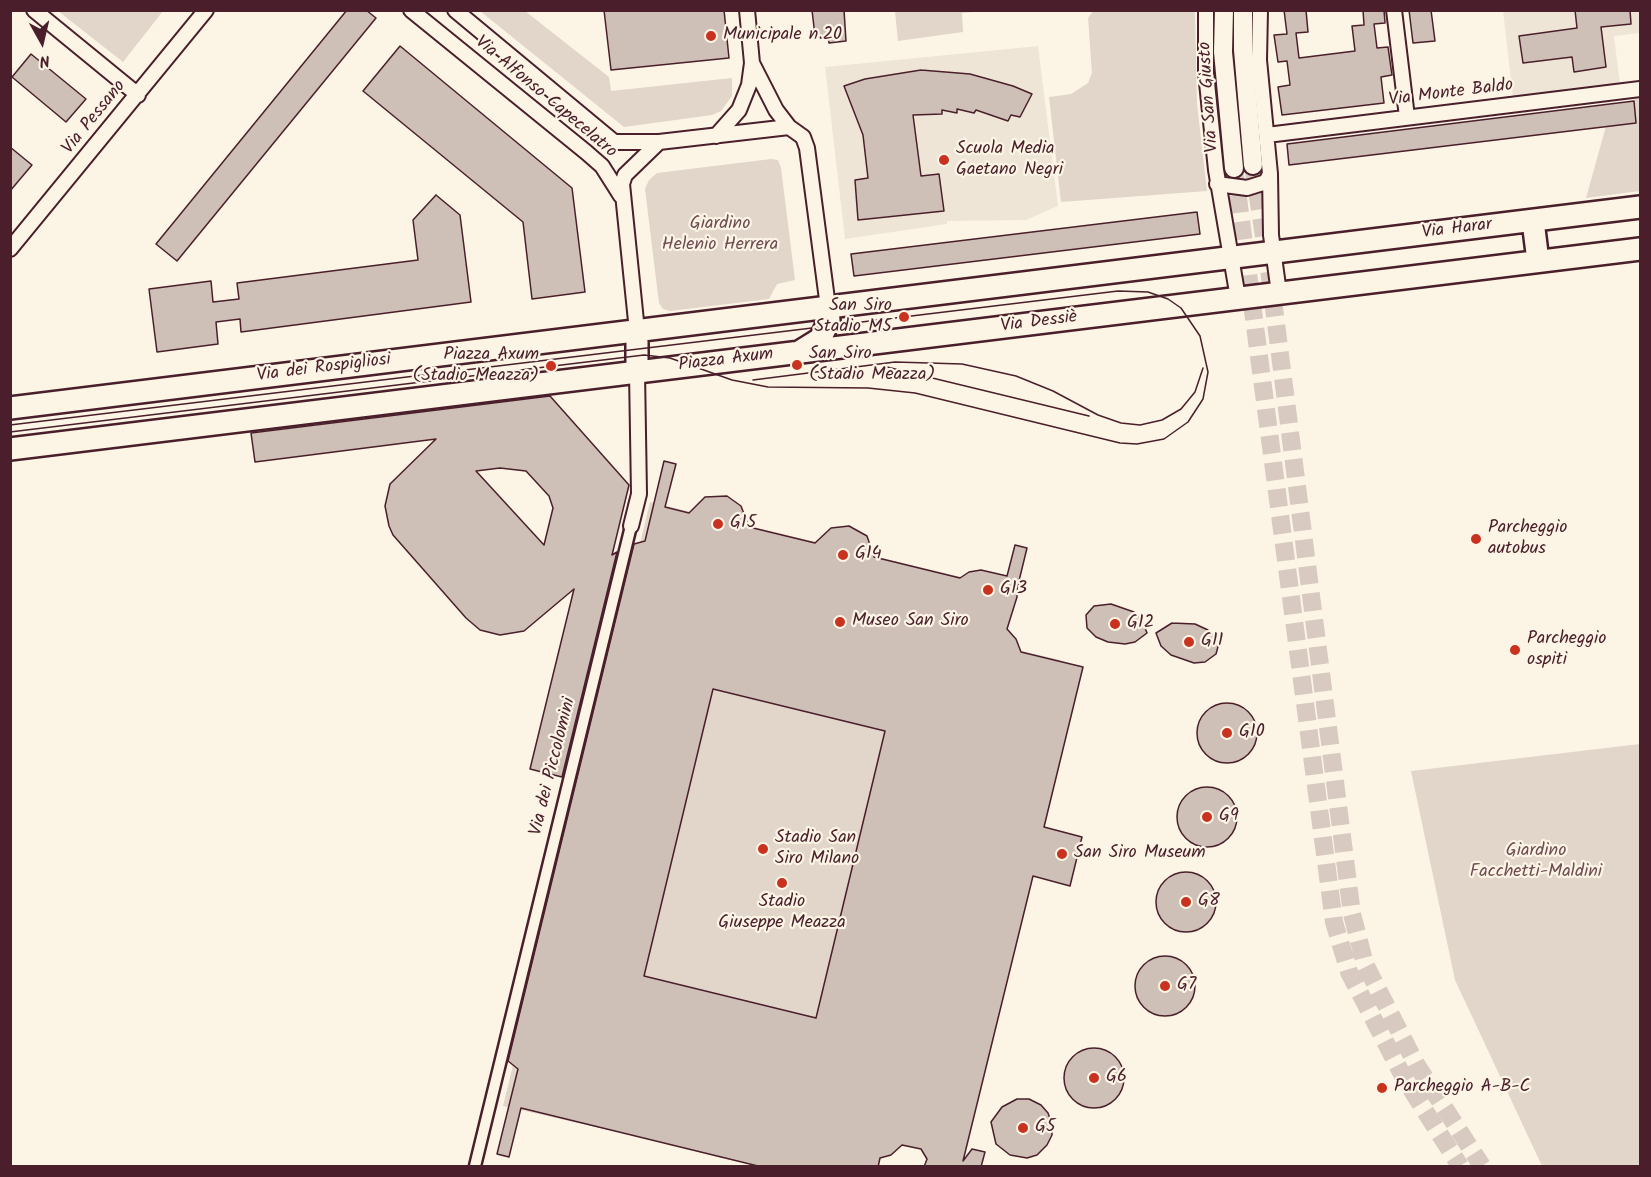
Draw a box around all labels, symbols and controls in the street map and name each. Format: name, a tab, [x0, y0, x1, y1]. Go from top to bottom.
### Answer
north arrow	[12, 12, 72, 72]
place label: Municipale n.20	[723, 25, 842, 47]
marker: Municipale n.20	[704, 29, 718, 43]
street label: Via Alfonso Capecelatro	[470, 32, 620, 164]
street label: Via San Giusto	[1195, 41, 1225, 153]
text: N	[38, 47, 51, 73]
street label: Via Monte Baldo	[1388, 76, 1514, 112]
street label: Via Pessano	[59, 77, 131, 159]
place label: Scuola Media Gaetano Negri	[956, 139, 1063, 182]
marker: Scuola Media Gaetano Negri	[937, 153, 951, 167]
park label: Giardino Helenio Herrera	[662, 214, 778, 256]
street label: Via Harar	[1421, 215, 1493, 245]
place label: San Siro Stadio M5	[815, 296, 892, 338]
street label: Via Dessiè	[1000, 308, 1078, 338]
marker: San Siro Stadio M5	[897, 310, 911, 324]
street label: Piazza Axum	[677, 344, 775, 378]
place label: San Siro (Stadio Meazza)	[809, 344, 935, 386]
place label: Piazza Axum (Stadio Meazza)	[413, 345, 539, 388]
street label: Via dei Rospigliosi	[256, 350, 392, 388]
marker: San Siro (Stadio Meazza)	[790, 358, 804, 372]
marker: Piazza Axum (Stadio Meazza)	[544, 359, 558, 373]
place label: G15	[730, 513, 756, 535]
marker: G15	[711, 517, 725, 531]
place label: Parcheggio autobus	[1488, 518, 1567, 560]
marker: Parcheggio autobus	[1469, 532, 1483, 546]
place label: G14	[855, 544, 882, 566]
marker: G14	[836, 548, 850, 562]
place label: G13	[1000, 579, 1027, 601]
marker: G13	[981, 583, 995, 597]
place label: Museo San Siro	[852, 611, 969, 633]
place label: G12	[1127, 613, 1154, 635]
marker: Museo San Siro	[833, 615, 847, 629]
marker: G12	[1108, 617, 1122, 631]
place label: Parcheggio ospiti	[1527, 629, 1606, 672]
place label: G11	[1201, 631, 1223, 653]
marker: G11	[1182, 635, 1196, 649]
marker: Parcheggio ospiti	[1508, 643, 1522, 657]
street label: Via dei Piccolomini	[526, 696, 582, 838]
place label: G10	[1239, 722, 1265, 744]
marker: G10	[1220, 726, 1234, 740]
place label: G9	[1219, 806, 1239, 828]
marker: G9	[1200, 810, 1214, 824]
place label: Stadio San Siro Milano	[775, 828, 859, 870]
park label: Giardino Facchetti-Maldini	[1470, 841, 1602, 884]
marker: Stadio San Siro Milano	[756, 842, 770, 856]
place label: San Siro Museum	[1074, 843, 1206, 865]
marker: San Siro Museum	[1055, 847, 1069, 861]
marker: Stadio Giuseppe Meazza	[775, 876, 789, 890]
place label: G8	[1198, 891, 1220, 913]
place label: Stadio Giuseppe Meazza	[718, 892, 846, 934]
marker: G8	[1179, 895, 1193, 909]
place label: G7	[1177, 975, 1196, 997]
marker: G7	[1158, 979, 1172, 993]
place label: G6	[1106, 1067, 1127, 1089]
marker: G6	[1087, 1071, 1101, 1085]
place label: Parcheggio A-B-C	[1394, 1077, 1530, 1099]
marker: Parcheggio A-B-C	[1375, 1081, 1389, 1095]
place label: G5	[1035, 1117, 1056, 1139]
marker: G5	[1016, 1121, 1030, 1135]

